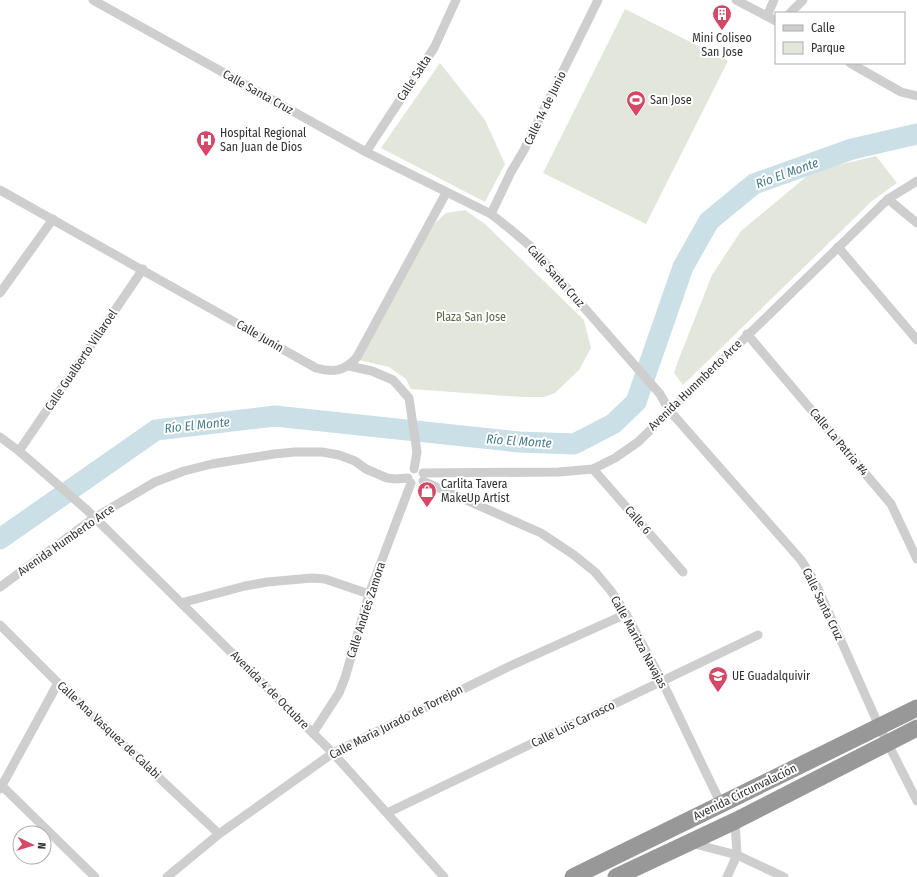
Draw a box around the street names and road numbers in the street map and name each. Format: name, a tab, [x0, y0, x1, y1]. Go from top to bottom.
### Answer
street label: Calle Salta	[394, 53, 434, 103]
street label: Calle Santa Cruz	[220, 67, 296, 117]
street label: Calle 14 de Junio	[521, 69, 569, 147]
street label: Calle Santa Cruz	[525, 242, 588, 310]
street label: Calle Gualberto Villaroel	[42, 307, 120, 413]
street label: Calle Junin	[234, 317, 286, 355]
street label: Avenida Hummberto Arce	[645, 337, 745, 433]
street label: Calle La Patria #4	[807, 406, 871, 479]
street label: Avenida Humberto Arce	[15, 501, 117, 579]
street label: Calle 6	[622, 503, 654, 537]
street label: Calle Andrés Zamora	[344, 560, 388, 660]
street label: Calle Santa Cruz	[799, 566, 847, 643]
street label: Calle Maritza Navajas	[608, 593, 670, 691]
street label: Avenida 4 de Octubre	[228, 648, 312, 732]
street label: Calle Ana Vasquez de Calabi	[54, 678, 164, 782]
street label: Calle Maria Jurado de Torrejon	[327, 682, 465, 762]
street label: Calle Luis Carrasco	[529, 698, 617, 750]
street label: Avenida Circunvalación	[691, 761, 799, 823]

